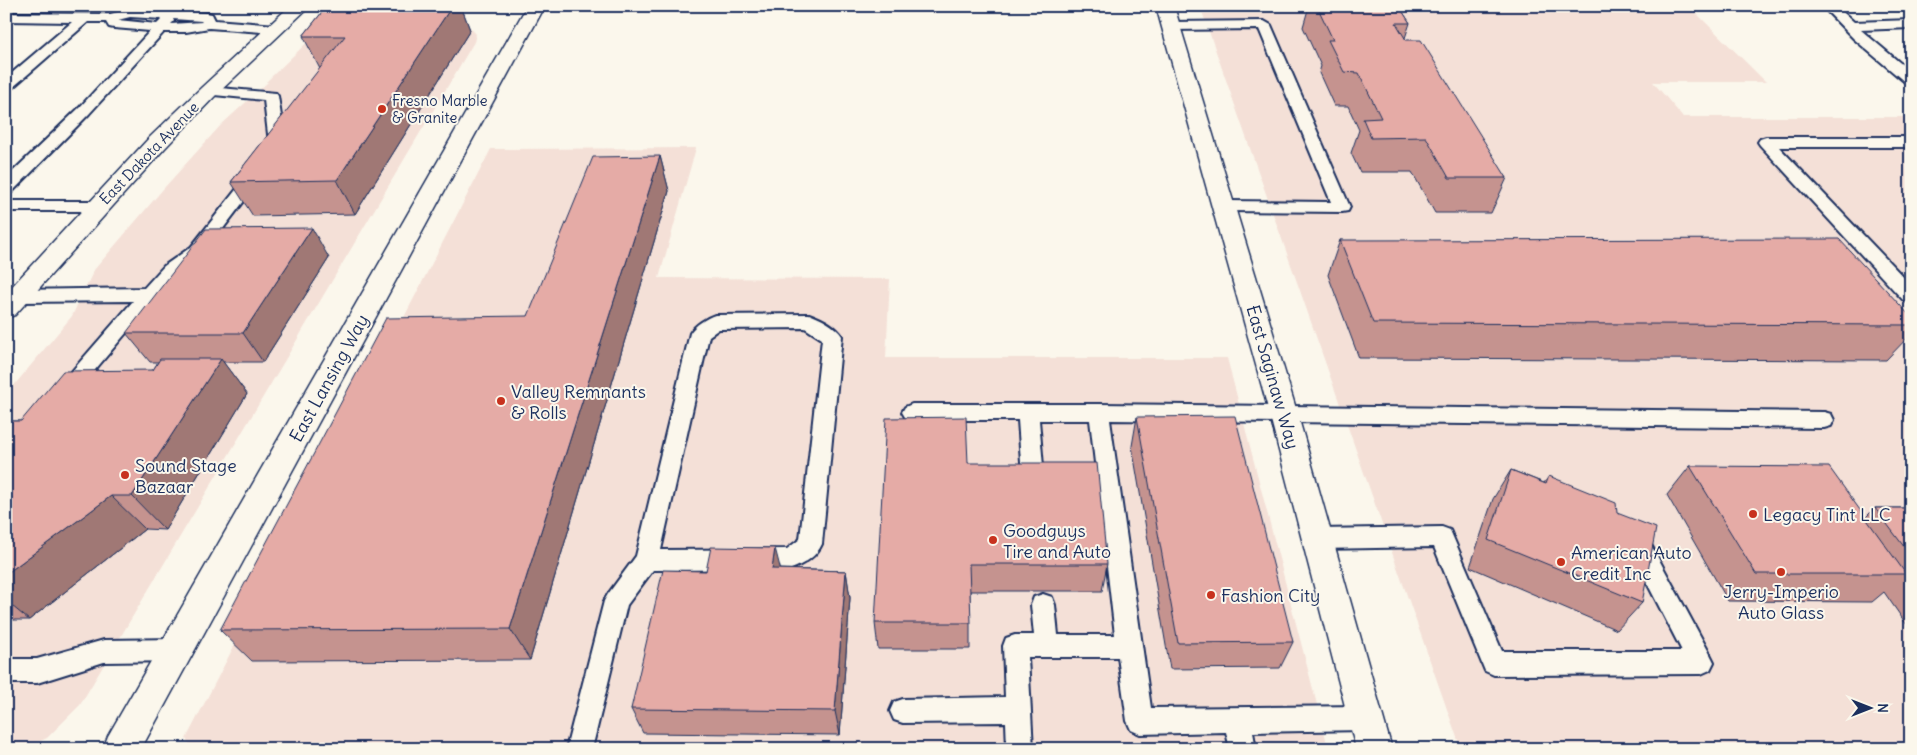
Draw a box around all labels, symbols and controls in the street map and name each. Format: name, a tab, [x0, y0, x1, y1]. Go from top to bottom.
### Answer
place label: Fresno Marble & Granite	[392, 91, 488, 127]
street label: East Dakota Avenue	[95, 98, 203, 208]
marker: Fresno Marble & Granite	[376, 103, 388, 115]
street label: East Saginaw Way	[1241, 302, 1305, 452]
street label: East Lansing Way	[284, 310, 374, 446]
place label: Valley Remnants & Rolls	[511, 380, 646, 424]
marker: Valley Remnants & Rolls	[495, 395, 507, 407]
place label: Sound Stage Bazaar	[135, 454, 237, 498]
marker: Sound Stage Bazaar	[119, 469, 131, 481]
place label: Legacy Tint LLC	[1763, 503, 1891, 526]
marker: Legacy Tint LLC	[1747, 508, 1759, 520]
place label: Goodguys Tire and Auto	[1003, 519, 1111, 563]
marker: Goodguys Tire and Auto	[987, 534, 999, 546]
place label: American Auto Credit Inc	[1571, 541, 1692, 585]
marker: American Auto Credit Inc	[1555, 556, 1567, 568]
marker: Jerry-Imperio Auto Glass	[1775, 566, 1787, 578]
place label: Jerry-Imperio Auto Glass	[1723, 580, 1839, 624]
place label: Fashion City	[1221, 584, 1320, 607]
marker: Fashion City	[1205, 589, 1217, 601]
north arrow	[1844, 682, 1894, 732]
text: N	[1874, 703, 1892, 713]

